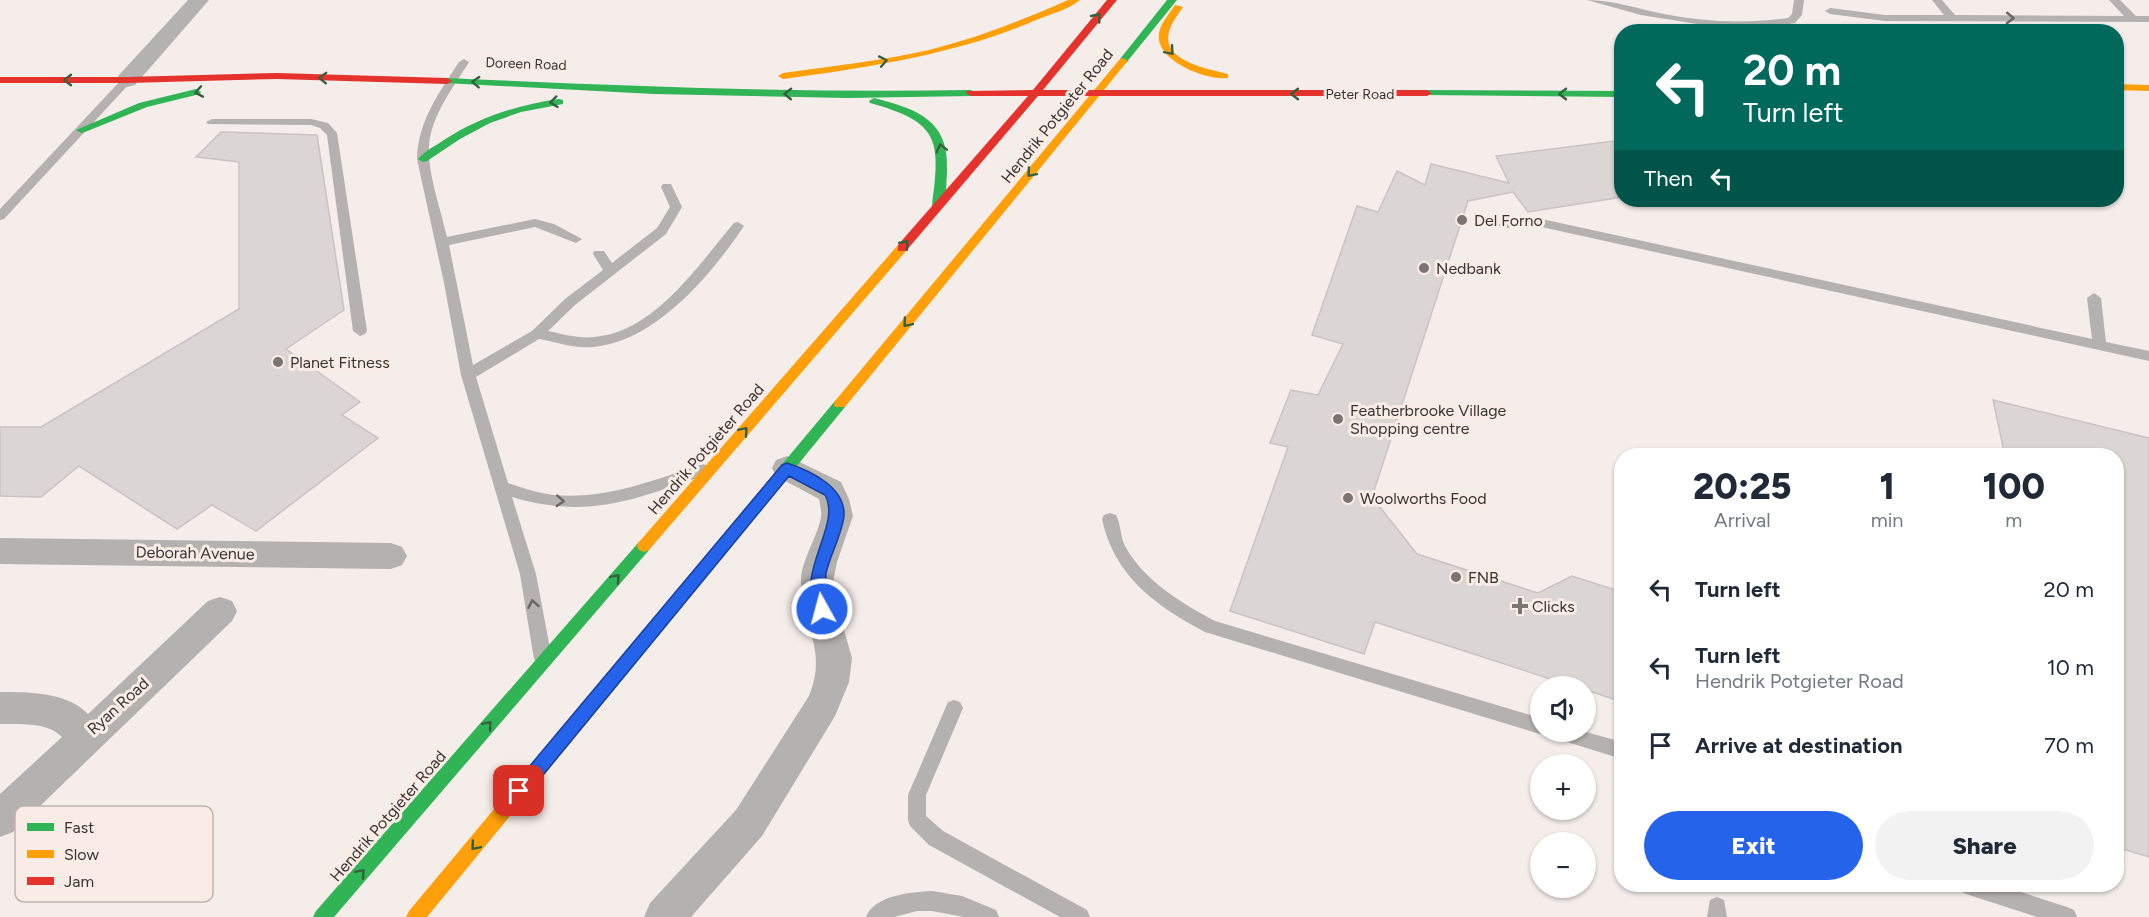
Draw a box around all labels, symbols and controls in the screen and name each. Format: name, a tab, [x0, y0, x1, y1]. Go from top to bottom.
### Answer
one-way arrow	[2005, 12, 2014, 24]
one-way arrow	[1090, 13, 1101, 24]
one-way arrow	[1163, 44, 1174, 55]
street label: Hendrik Potgieter Road	[997, 45, 1117, 187]
text: 20 m	[1743, 45, 1841, 96]
icon: left	[1644, 48, 1722, 126]
street label: Doreen Road	[485, 54, 567, 74]
one-way arrow	[877, 55, 887, 68]
one-way arrow	[319, 71, 328, 84]
one-way arrow	[64, 74, 73, 86]
one-way arrow	[472, 76, 481, 89]
one-way arrow	[194, 85, 204, 98]
street label: Peter Road	[1326, 86, 1394, 103]
one-way arrow	[783, 88, 792, 100]
one-way arrow	[1290, 88, 1299, 100]
one-way arrow	[1559, 88, 1568, 100]
one-way arrow	[549, 95, 558, 108]
text: Turn left	[1743, 96, 1843, 129]
one-way arrow	[935, 143, 948, 153]
icon: left	[1705, 162, 1738, 195]
text: Then	[1644, 165, 1693, 192]
one-way arrow	[1028, 166, 1039, 177]
place label: Del Forno	[1474, 211, 1543, 230]
marker: Del Forno	[1455, 213, 1469, 227]
one-way arrow	[898, 240, 909, 251]
place label: Nedbank	[1436, 259, 1501, 278]
marker: Nedbank	[1417, 261, 1431, 275]
one-way arrow	[903, 317, 914, 328]
place label: Planet Fitness	[290, 353, 390, 372]
marker: Planet Fitness	[271, 355, 285, 369]
street label: Hendrik Potgieter Road	[644, 380, 768, 518]
place label: Featherbrooke Village Shopping centre	[1350, 401, 1507, 438]
marker: Featherbrooke Village Shopping centre	[1331, 412, 1345, 426]
one-way arrow	[737, 427, 748, 438]
text: 20:25	[1693, 465, 1792, 508]
text: 1	[1879, 465, 1895, 508]
text: 100	[1983, 465, 2045, 508]
place label: Woolworths Food	[1360, 489, 1487, 508]
marker: Woolworths Food	[1341, 491, 1355, 505]
one-way arrow	[555, 494, 564, 507]
text: Arrival	[1714, 508, 1771, 532]
text: min	[1871, 508, 1904, 532]
text: m	[2005, 508, 2022, 532]
street label: Deborah Avenue	[135, 542, 255, 564]
place label: FNB	[1468, 568, 1499, 587]
marker: FNB	[1449, 570, 1463, 584]
icon: left	[1644, 573, 1677, 606]
one-way arrow	[609, 574, 620, 585]
text: Turn left	[1695, 576, 1781, 603]
text: 20 m	[2043, 576, 2094, 603]
position arrow	[790, 577, 854, 641]
place label: Clicks	[1532, 597, 1575, 616]
one-way arrow	[527, 599, 540, 609]
marker: Clicks	[1513, 599, 1527, 613]
text: Turn left	[1695, 642, 1781, 669]
icon: left	[1644, 651, 1677, 684]
text: 10 m	[2047, 654, 2094, 681]
text: Hendrik Potgieter Road	[1695, 669, 1904, 693]
street label: Ryan Road	[83, 673, 153, 739]
map controls	[1530, 676, 1596, 898]
button: sound	[1530, 676, 1596, 742]
one-way arrow	[481, 721, 492, 732]
icon: arrive	[1644, 729, 1677, 762]
text: Arrive at destination	[1695, 732, 1903, 759]
text: 70 m	[2044, 732, 2094, 759]
street label: Hendrik Potgieter Road	[326, 747, 450, 885]
button: +	[1530, 754, 1596, 820]
pin	[493, 765, 544, 816]
icon: arrive	[502, 774, 535, 807]
legend	[15, 806, 213, 902]
button: Exit	[1644, 811, 1863, 880]
button: Share	[1875, 811, 2094, 880]
text: Fast	[64, 818, 94, 837]
button: −	[1530, 832, 1596, 898]
one-way arrow	[471, 839, 482, 850]
text: Slow	[64, 845, 99, 864]
one-way arrow	[353, 869, 364, 880]
text: Jam	[64, 872, 94, 891]

